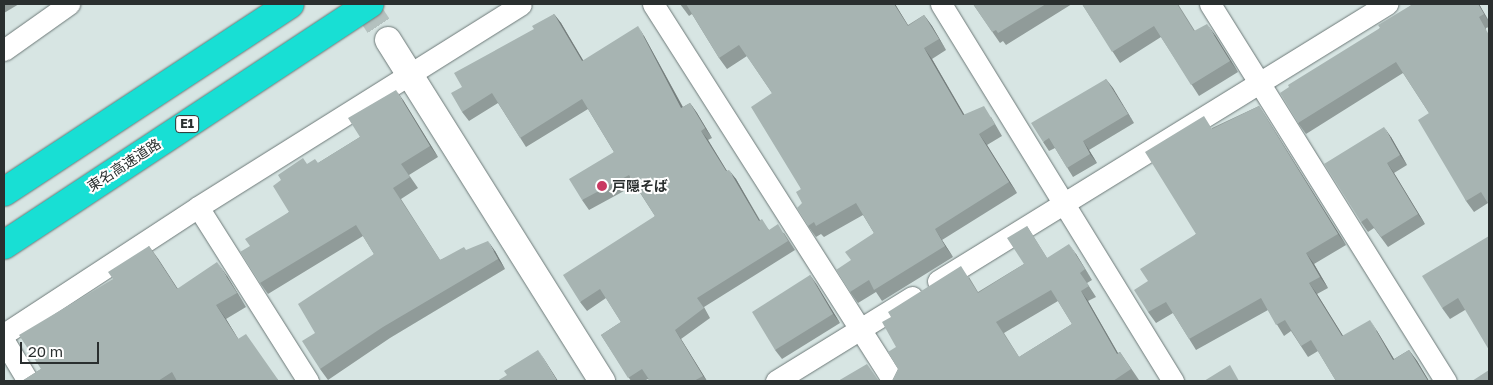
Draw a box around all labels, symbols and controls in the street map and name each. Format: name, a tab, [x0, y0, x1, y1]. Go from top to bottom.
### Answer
road number: E1	[174, 115, 200, 134]
street label: 東名高速道路	[84, 135, 164, 195]
place label: 戸隠そば	[612, 178, 668, 194]
marker: 戸隠そば	[596, 180, 608, 192]
scale bar	[22, 332, 101, 364]
text: 20 m	[28, 342, 63, 360]

